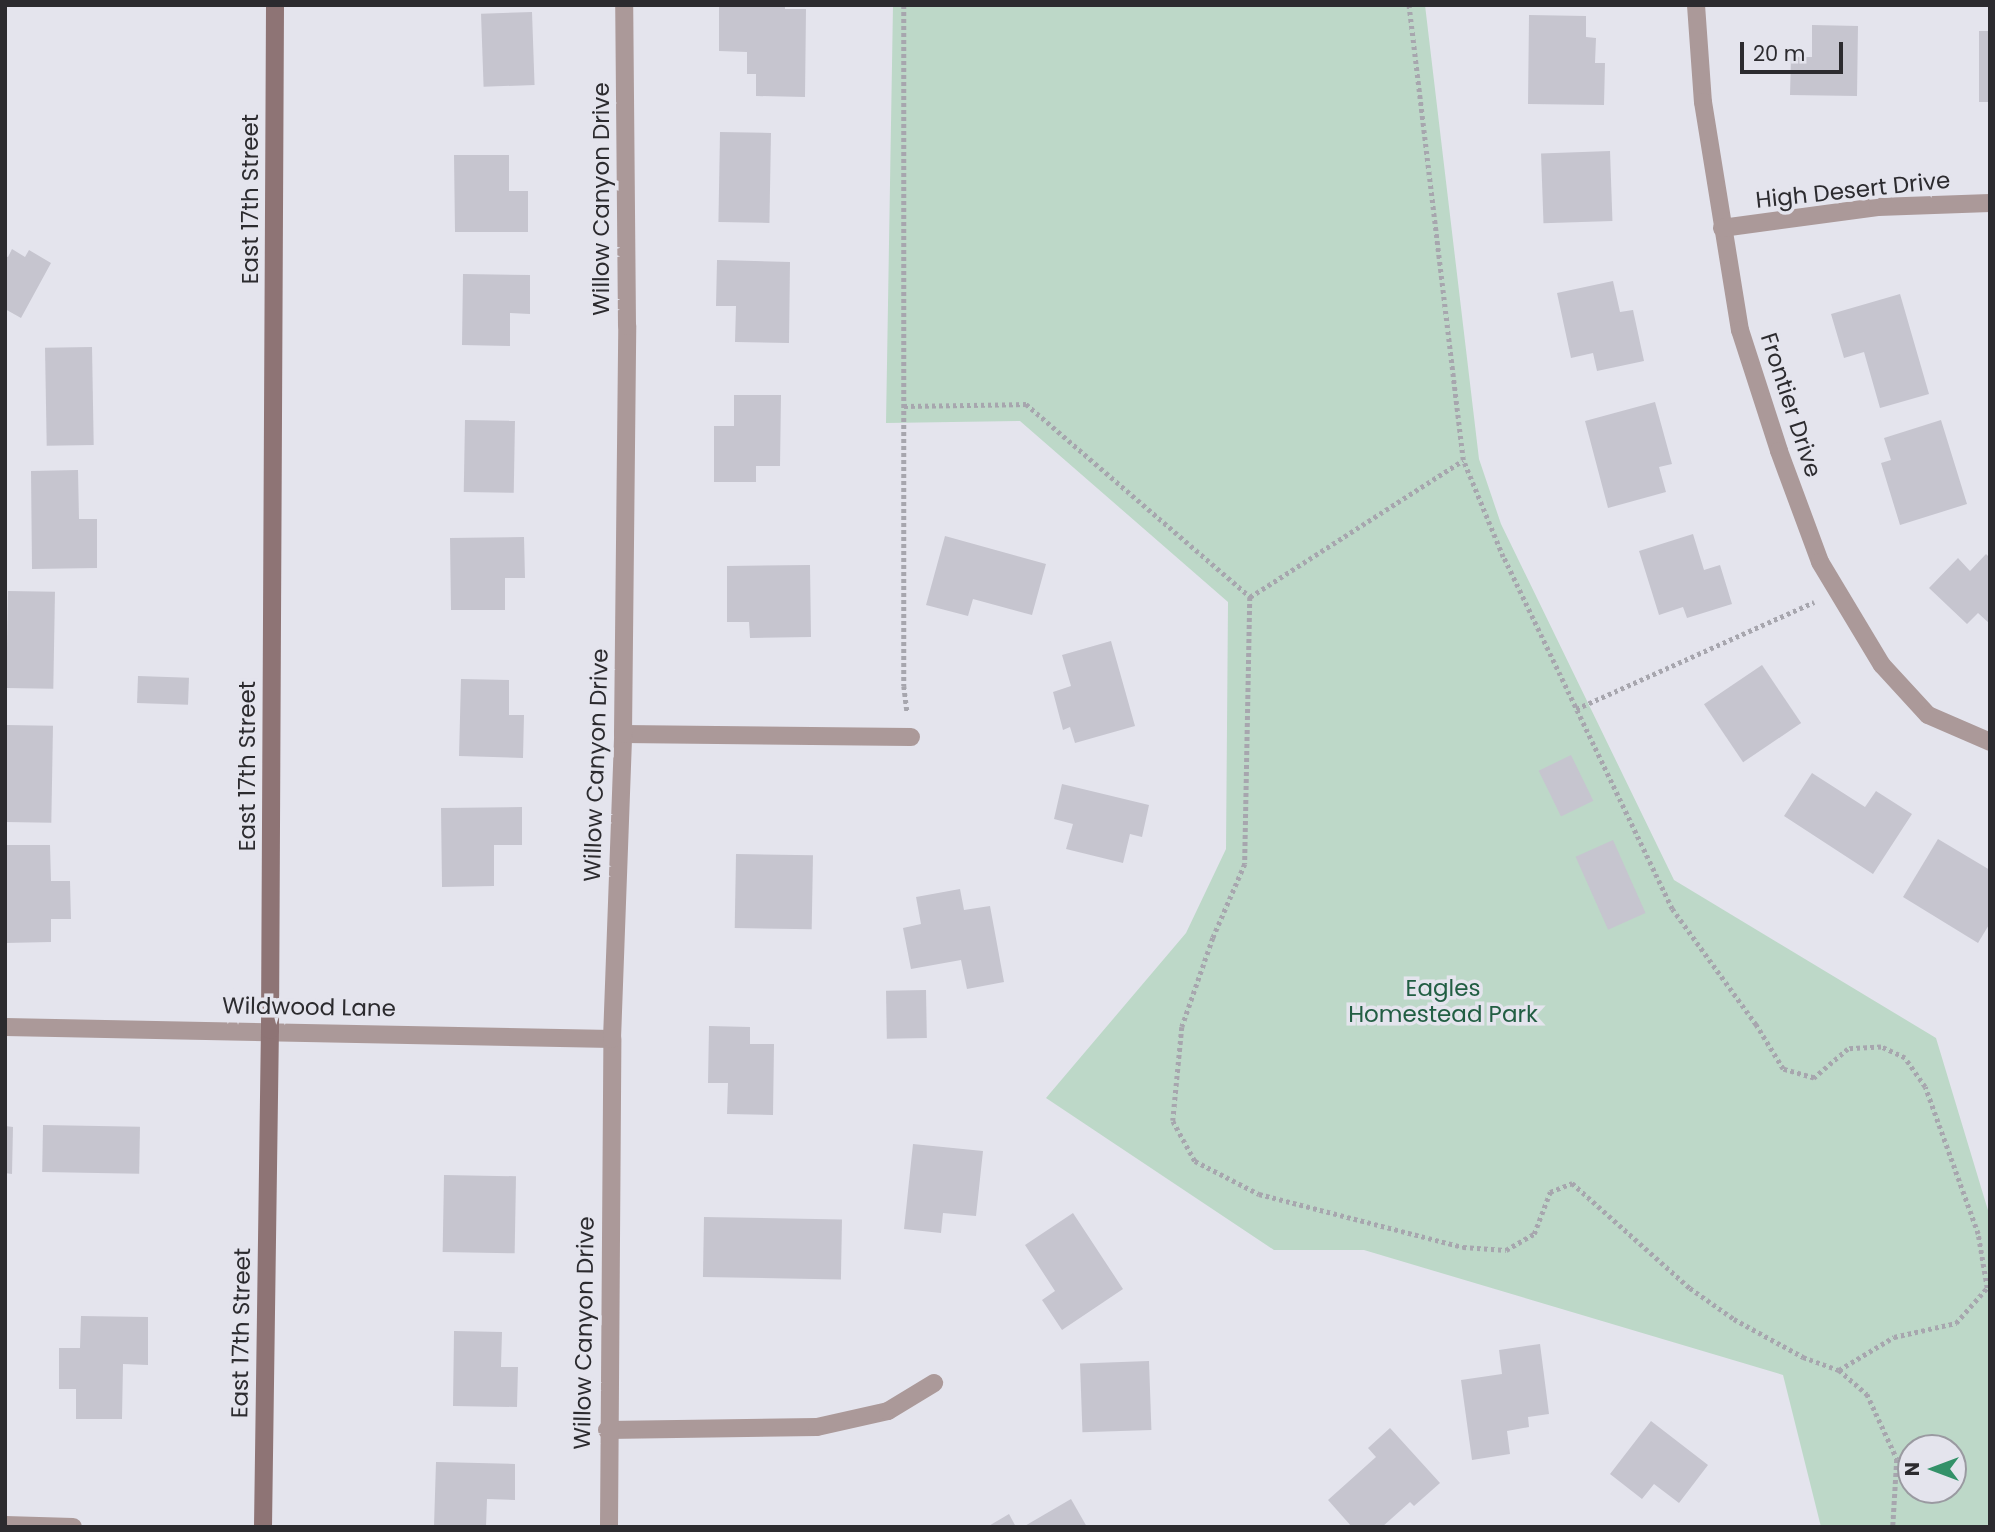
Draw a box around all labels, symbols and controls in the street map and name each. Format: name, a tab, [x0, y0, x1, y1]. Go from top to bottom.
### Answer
scale bar	[1743, 28, 1846, 72]
text: 20 m	[1753, 39, 1806, 68]
street label: Willow Canyon Drive	[587, 82, 615, 316]
street label: East 17th Street	[236, 114, 264, 284]
street label: High Desert Drive	[1754, 166, 1952, 214]
street label: Frontier Drive	[1755, 329, 1827, 481]
street label: Willow Canyon Drive	[578, 648, 614, 882]
street label: East 17th Street	[233, 681, 261, 851]
park label: Eagles Homestead Park	[1348, 974, 1538, 1028]
street label: Wildwood Lane	[222, 992, 396, 1022]
street label: Willow Canyon Drive	[568, 1216, 600, 1450]
street label: East 17th Street	[226, 1248, 256, 1418]
north arrow	[1897, 1434, 1967, 1504]
text: N	[1899, 1462, 1926, 1476]

